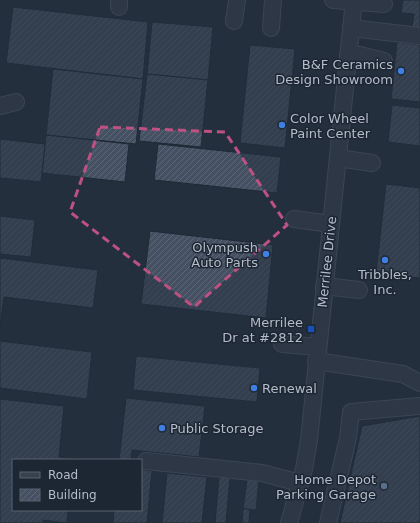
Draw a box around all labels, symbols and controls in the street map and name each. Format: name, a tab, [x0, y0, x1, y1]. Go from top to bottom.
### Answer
place label: B&F Ceramics Design Showroom	[275, 57, 393, 87]
marker: B&F Ceramics Design Showroom	[396, 66, 406, 76]
place label: Color Wheel Paint Center	[290, 111, 371, 141]
marker: Color Wheel Paint Center	[277, 120, 287, 130]
street label: Merrilee Drive	[315, 216, 339, 308]
place label: Olympush Auto Parts	[191, 240, 258, 270]
marker: Olympush Auto Parts	[261, 249, 271, 259]
marker: Tribbles, Inc.	[380, 255, 390, 265]
place label: Tribbles, Inc.	[357, 267, 412, 297]
place label: Merrilee Dr at #2812	[222, 315, 303, 345]
marker: Merrilee Dr at #2812	[306, 324, 316, 334]
place label: Renewal	[262, 381, 317, 396]
marker: Renewal	[249, 383, 259, 393]
place label: Public Storage	[170, 421, 263, 436]
marker: Public Storage	[157, 423, 167, 433]
legend	[12, 459, 142, 511]
text: Road	[48, 468, 78, 482]
place label: Home Depot Parking Garage	[276, 472, 376, 502]
marker: Home Depot Parking Garage	[379, 481, 389, 491]
text: Building	[48, 488, 97, 502]

